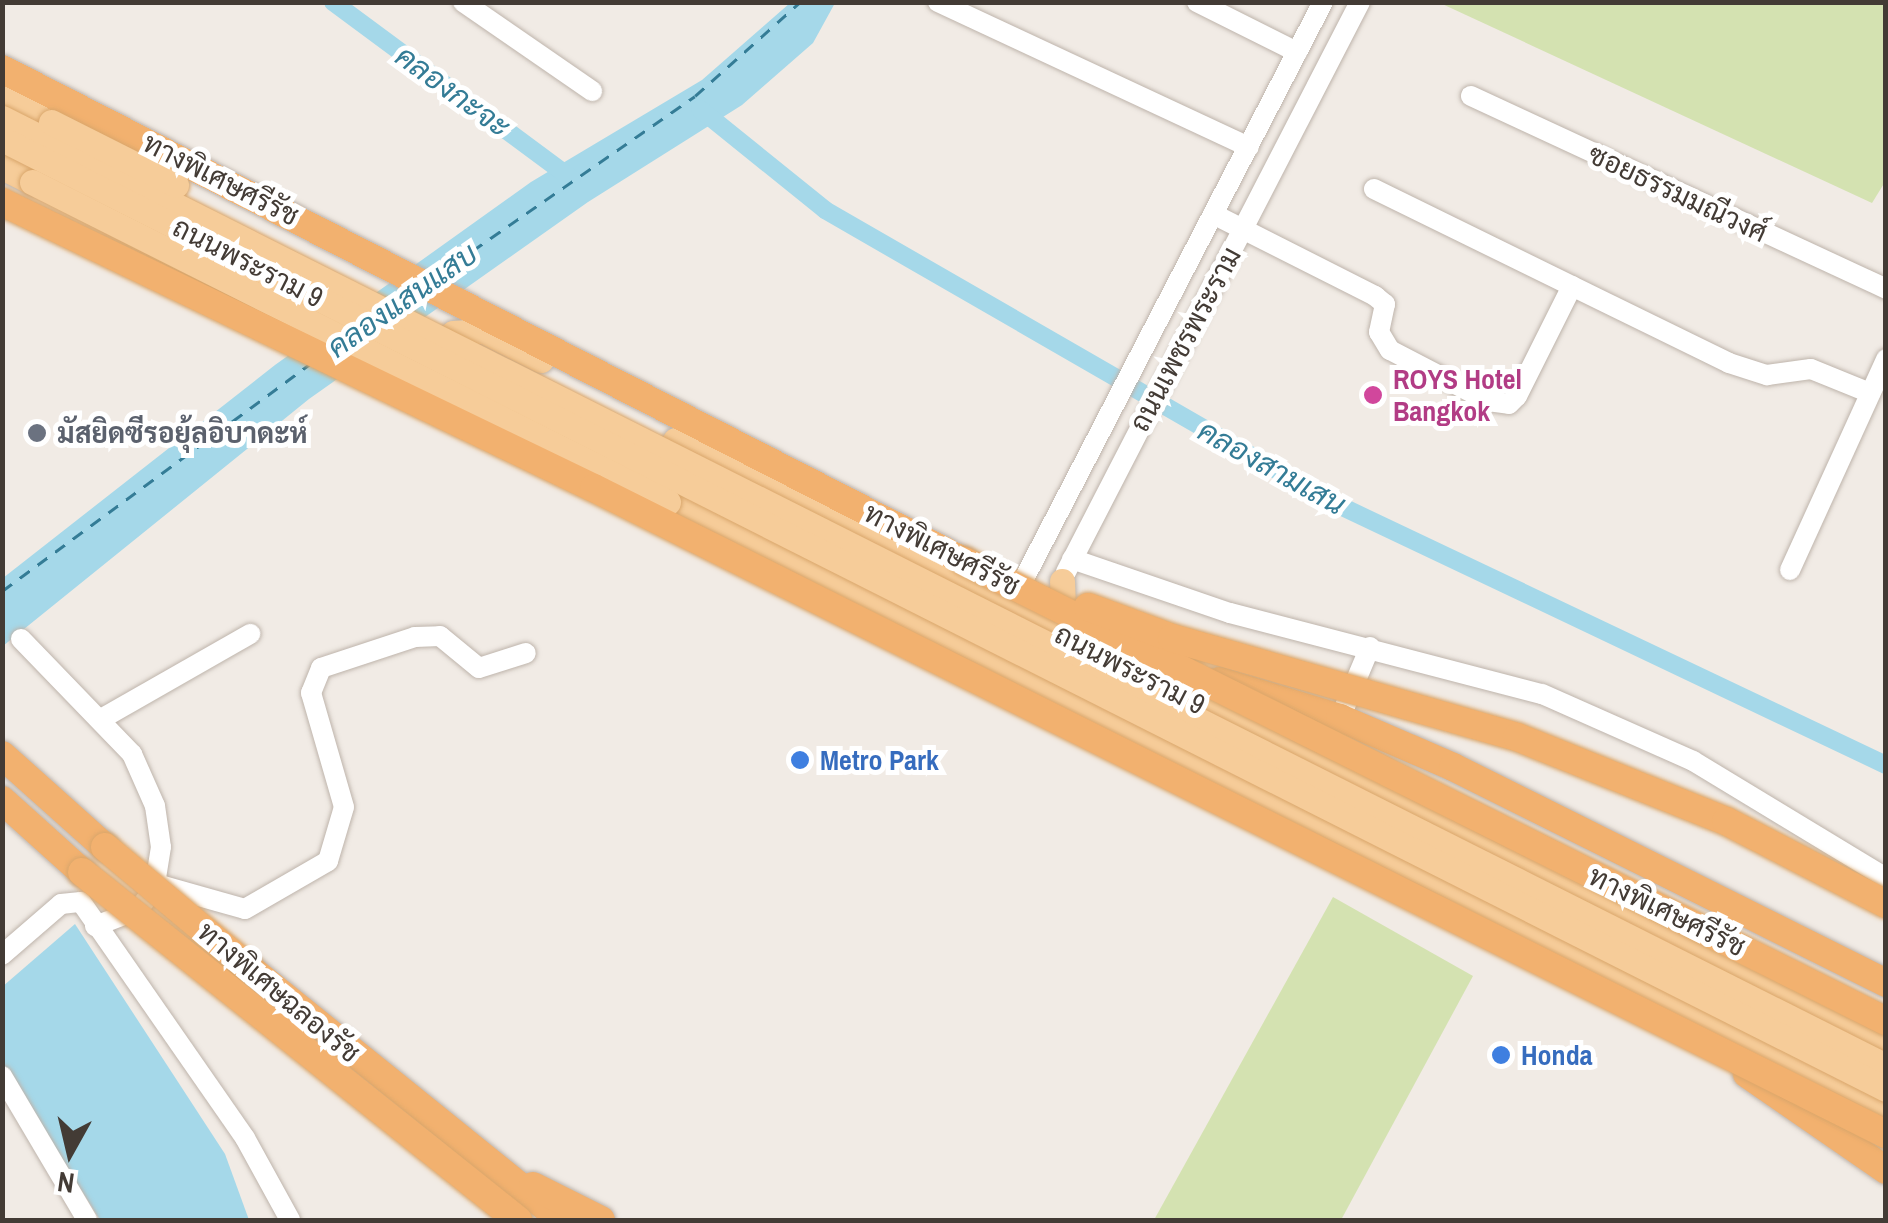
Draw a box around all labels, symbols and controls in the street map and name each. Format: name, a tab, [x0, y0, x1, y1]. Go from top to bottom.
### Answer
water label: คลองกะจะ	[389, 37, 517, 145]
street label: ทางพิเศษศรีรัช	[138, 125, 304, 233]
street label: ซอยธรรมมณีวงศ์	[1583, 137, 1773, 249]
street label: ถนนพระราม 9	[167, 210, 329, 314]
water label: คลองแสนแสบ	[320, 235, 484, 365]
street label: ถนนเพชรพระราม	[1122, 241, 1248, 437]
place label: ROYS Hotel Bangkok	[1393, 362, 1522, 428]
marker: ROYS Hotel Bangkok	[1362, 384, 1384, 406]
water label: คลองสามเสน	[1192, 412, 1352, 522]
place label: มัสยิดซีรอยุ้ลอิบาดะห์	[57, 416, 308, 450]
marker: มัสยิดซีรอยุ้ลอิบาดะห์	[26, 422, 48, 444]
street label: ทางพิเศษศรีรัช	[859, 495, 1025, 603]
street label: ถนนพระราม 9	[1049, 617, 1211, 721]
place label: Metro Park	[820, 743, 939, 777]
marker: Metro Park	[789, 749, 811, 771]
street label: ทางพิเศษศรีรัช	[1583, 859, 1751, 963]
street label: ทางพิเศษฉลองรัช	[191, 914, 367, 1070]
place label: Honda	[1521, 1038, 1592, 1072]
marker: Honda	[1490, 1044, 1512, 1066]
north arrow	[20, 1103, 120, 1203]
text: N	[55, 1163, 77, 1203]

